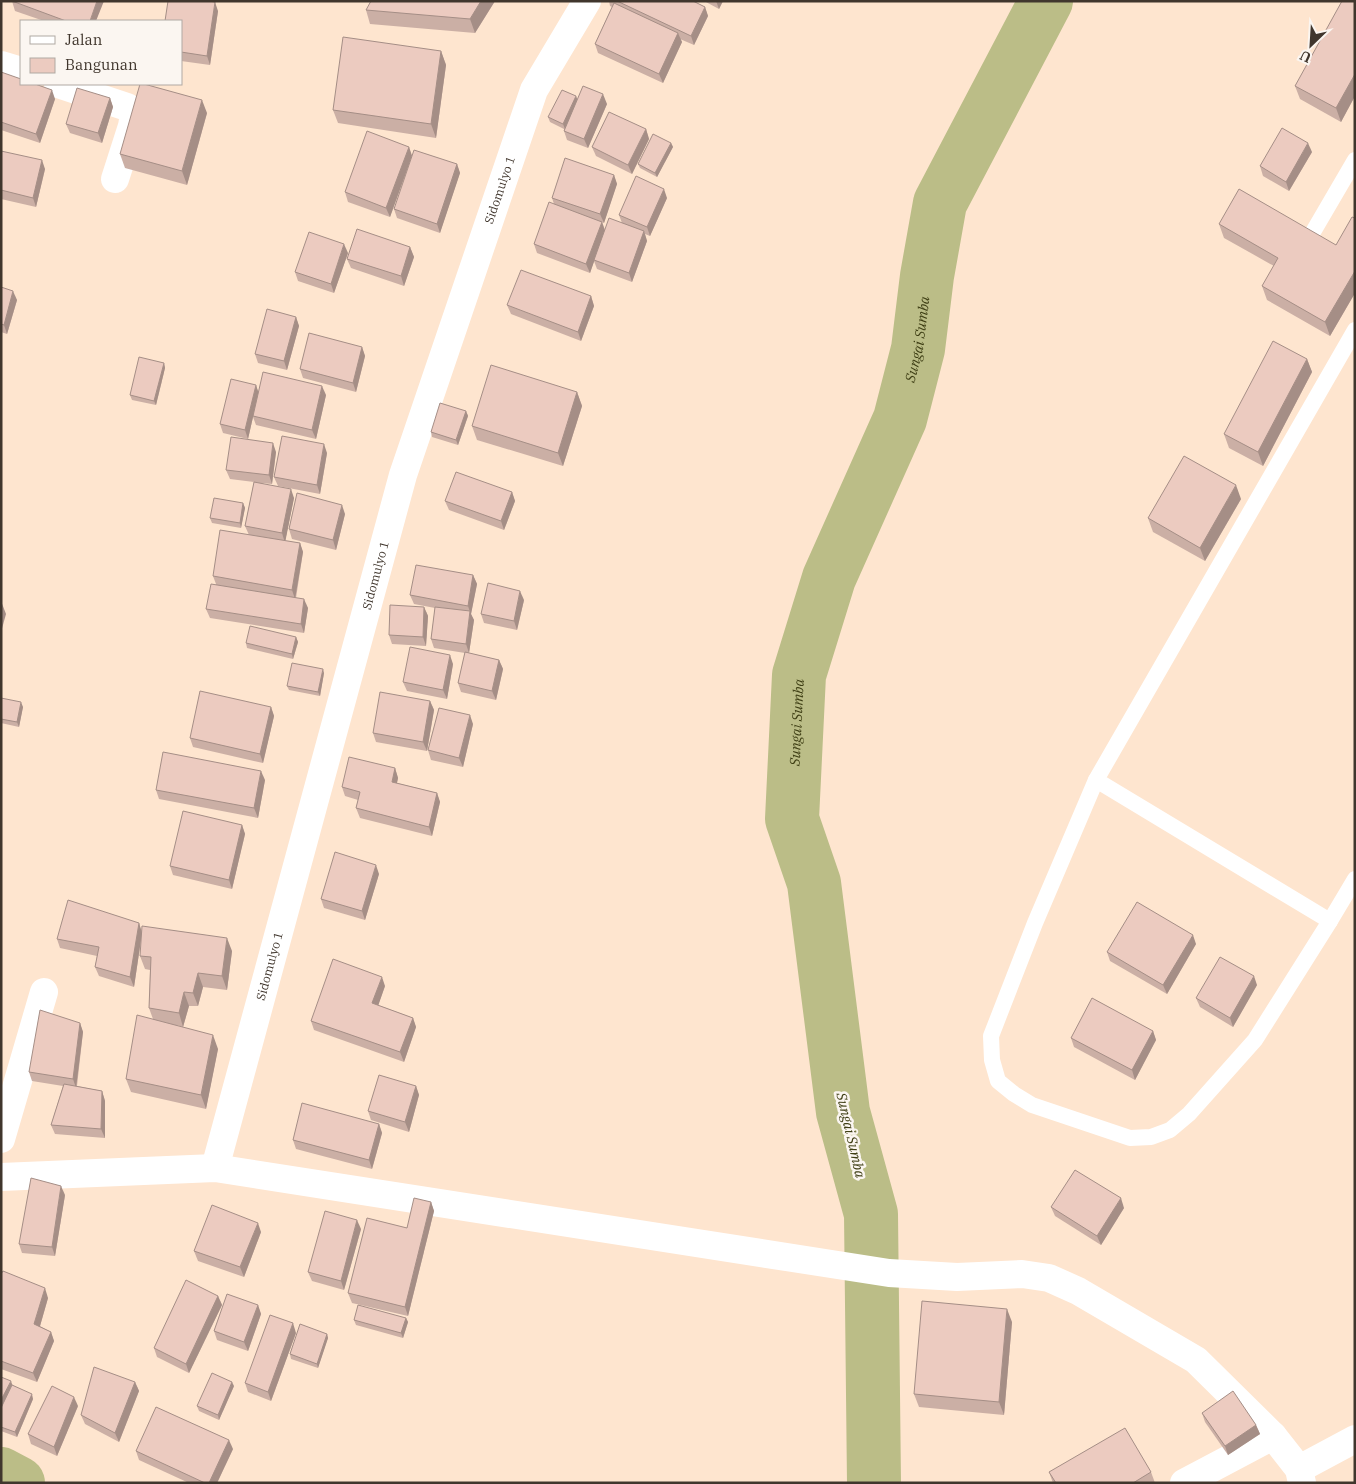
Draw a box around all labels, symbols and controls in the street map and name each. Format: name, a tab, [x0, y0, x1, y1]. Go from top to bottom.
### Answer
legend	[20, 20, 182, 85]
north arrow	[1286, 20, 1336, 70]
text: Jalan	[65, 30, 103, 49]
text: U	[1297, 46, 1314, 67]
text: Bangunan	[65, 55, 138, 74]
street label: Sidomulyo 1	[481, 154, 518, 226]
water label: Sungai Sumba	[901, 295, 933, 385]
street label: Sidomulyo 1	[359, 539, 392, 611]
water label: Sungai Sumba	[786, 678, 808, 767]
street label: Sidomulyo 1	[253, 930, 286, 1002]
water label: Sungai Sumba	[832, 1090, 870, 1180]

